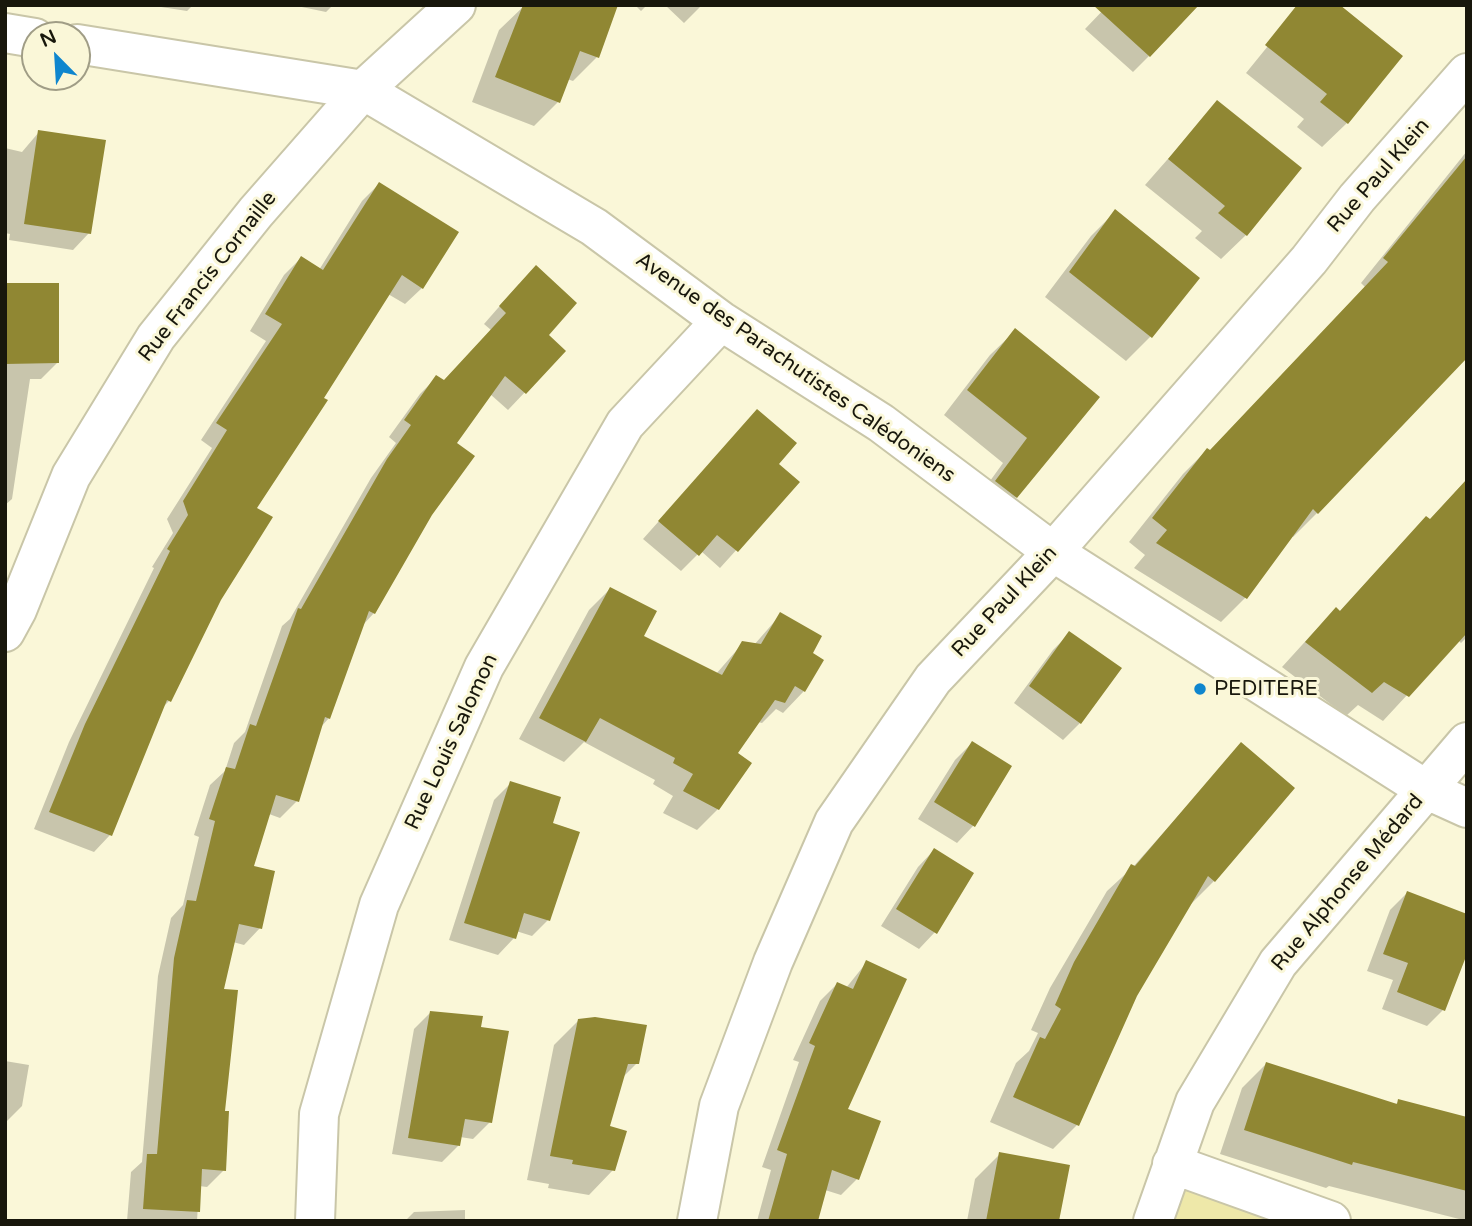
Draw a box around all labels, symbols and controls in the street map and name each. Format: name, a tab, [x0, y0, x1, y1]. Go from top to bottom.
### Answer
north arrow	[21, 21, 91, 91]
text: N	[37, 25, 60, 52]
street label: Rue Paul Klein	[1323, 114, 1435, 238]
street label: Rue Francis Cornaille	[134, 187, 282, 367]
street label: Avenue des Parachutistes Calédoniens	[630, 248, 960, 488]
street label: Rue Paul Klein	[947, 541, 1063, 663]
street label: Rue Louis Salomon	[400, 650, 504, 834]
place label: PEDITERE	[1214, 676, 1318, 702]
marker: PEDITERE	[1192, 681, 1208, 697]
street label: Rue Alphonse Médard	[1267, 790, 1429, 976]

